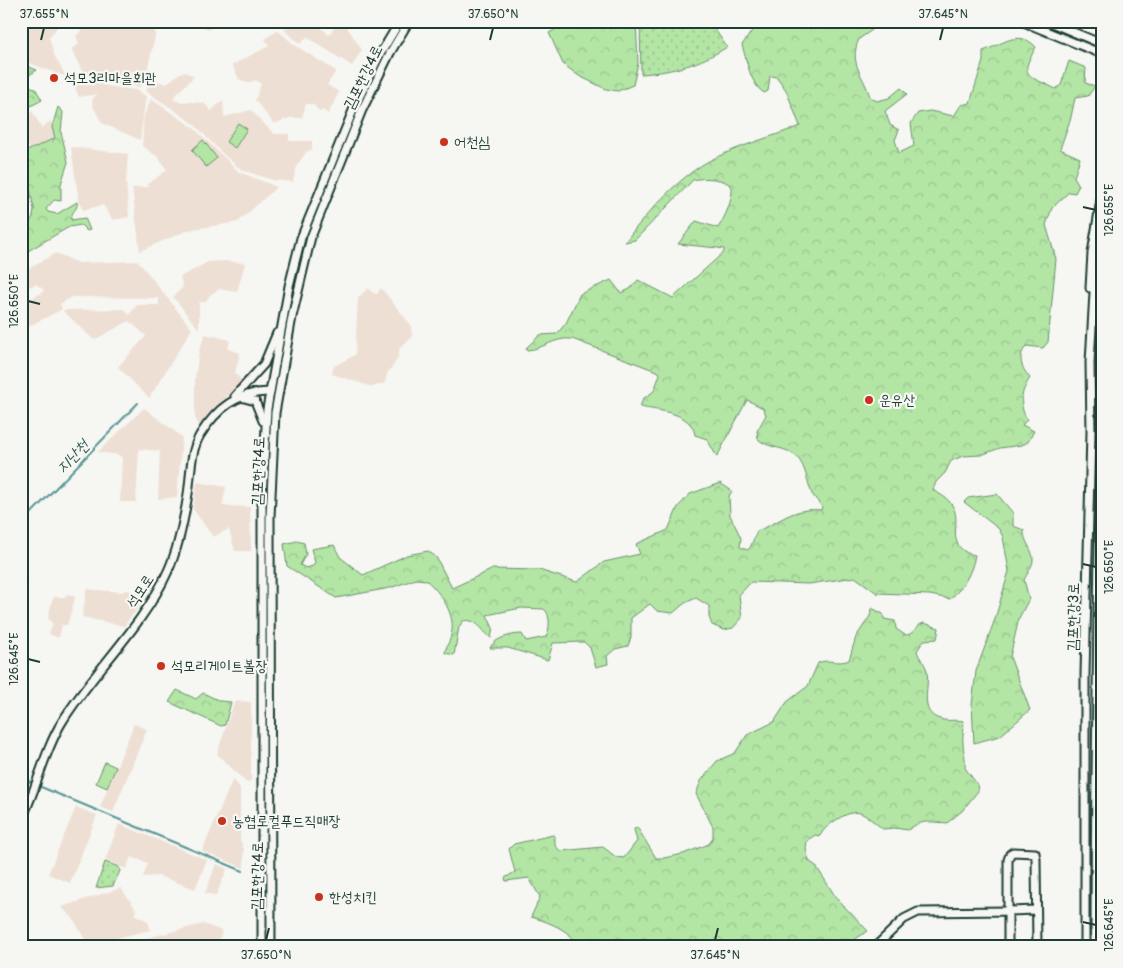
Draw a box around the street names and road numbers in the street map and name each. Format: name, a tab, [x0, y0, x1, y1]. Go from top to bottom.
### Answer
street label: 김포한강4로	[340, 42, 387, 112]
street label: 김포한강4로	[248, 436, 269, 506]
street label: 석모로	[123, 571, 158, 612]
street label: 김포한강3로	[1063, 582, 1084, 652]
street label: 김포한강4로	[247, 841, 268, 911]

